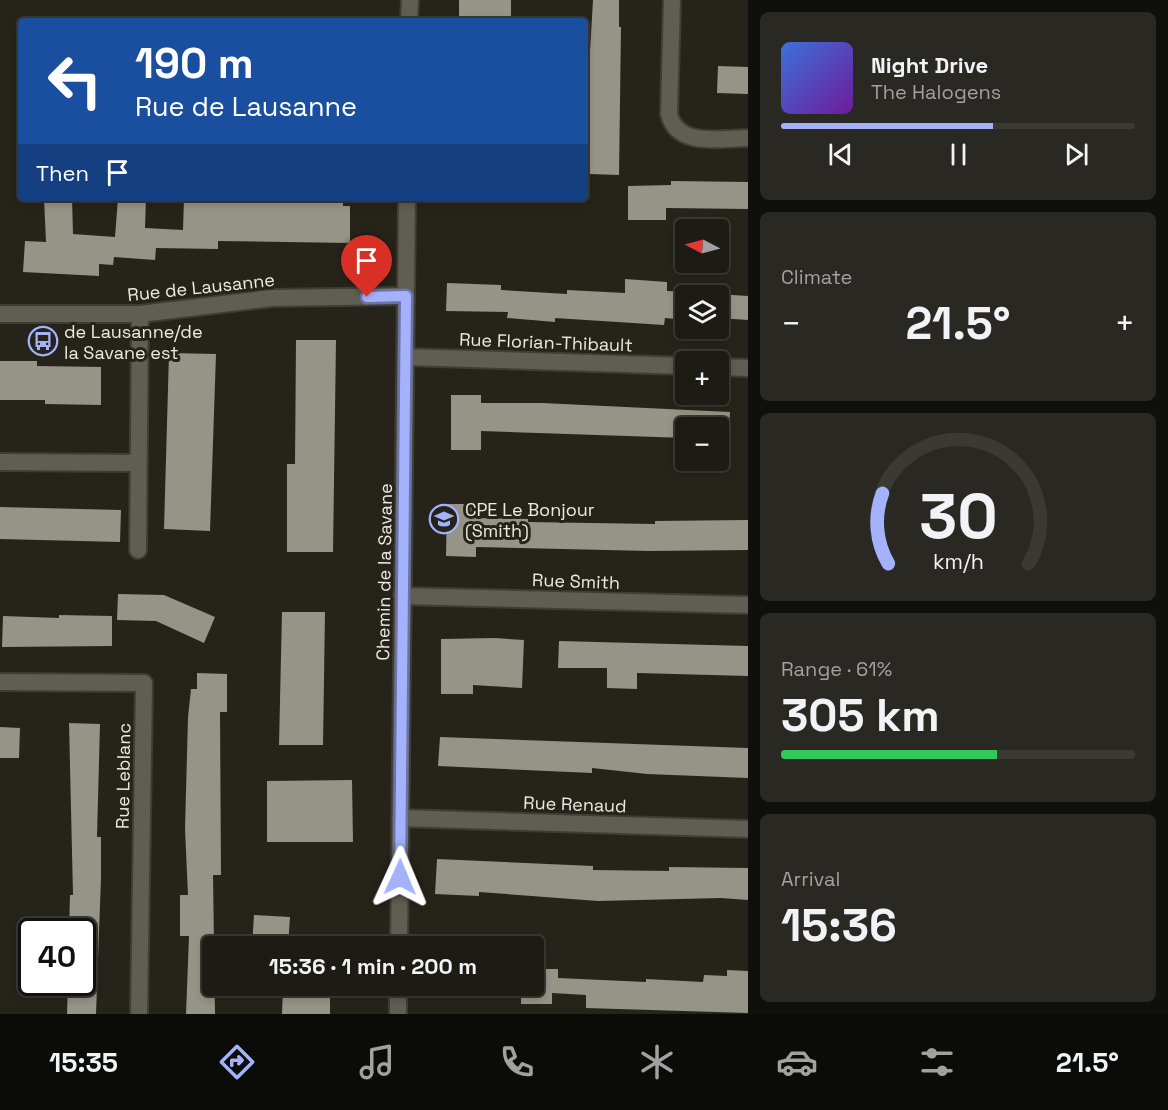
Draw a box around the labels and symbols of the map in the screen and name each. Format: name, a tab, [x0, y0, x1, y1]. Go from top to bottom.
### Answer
north arrow	[675, 219, 729, 273]
pin	[341, 235, 392, 297]
street label: Rue de Lausanne	[126, 268, 276, 306]
place label: de Lausanne/de la Savane est	[64, 320, 203, 364]
bus stop icon: de Lausanne/de la Savane est	[27, 325, 59, 357]
street label: Rue Florian-Thibault	[459, 327, 633, 357]
street label: Chemin de la Savane	[371, 483, 397, 661]
place label: CPE Le Bonjour (Smith)	[465, 498, 595, 542]
school or university icon: CPE Le Bonjour (Smith)	[428, 503, 460, 535]
street label: Rue Smith	[532, 568, 620, 594]
street label: Rue Leblanc	[111, 723, 135, 829]
street label: Rue Renaud	[523, 791, 627, 817]
position arrow	[368, 845, 432, 909]
speed limit sign: 40	[18, 918, 96, 996]

